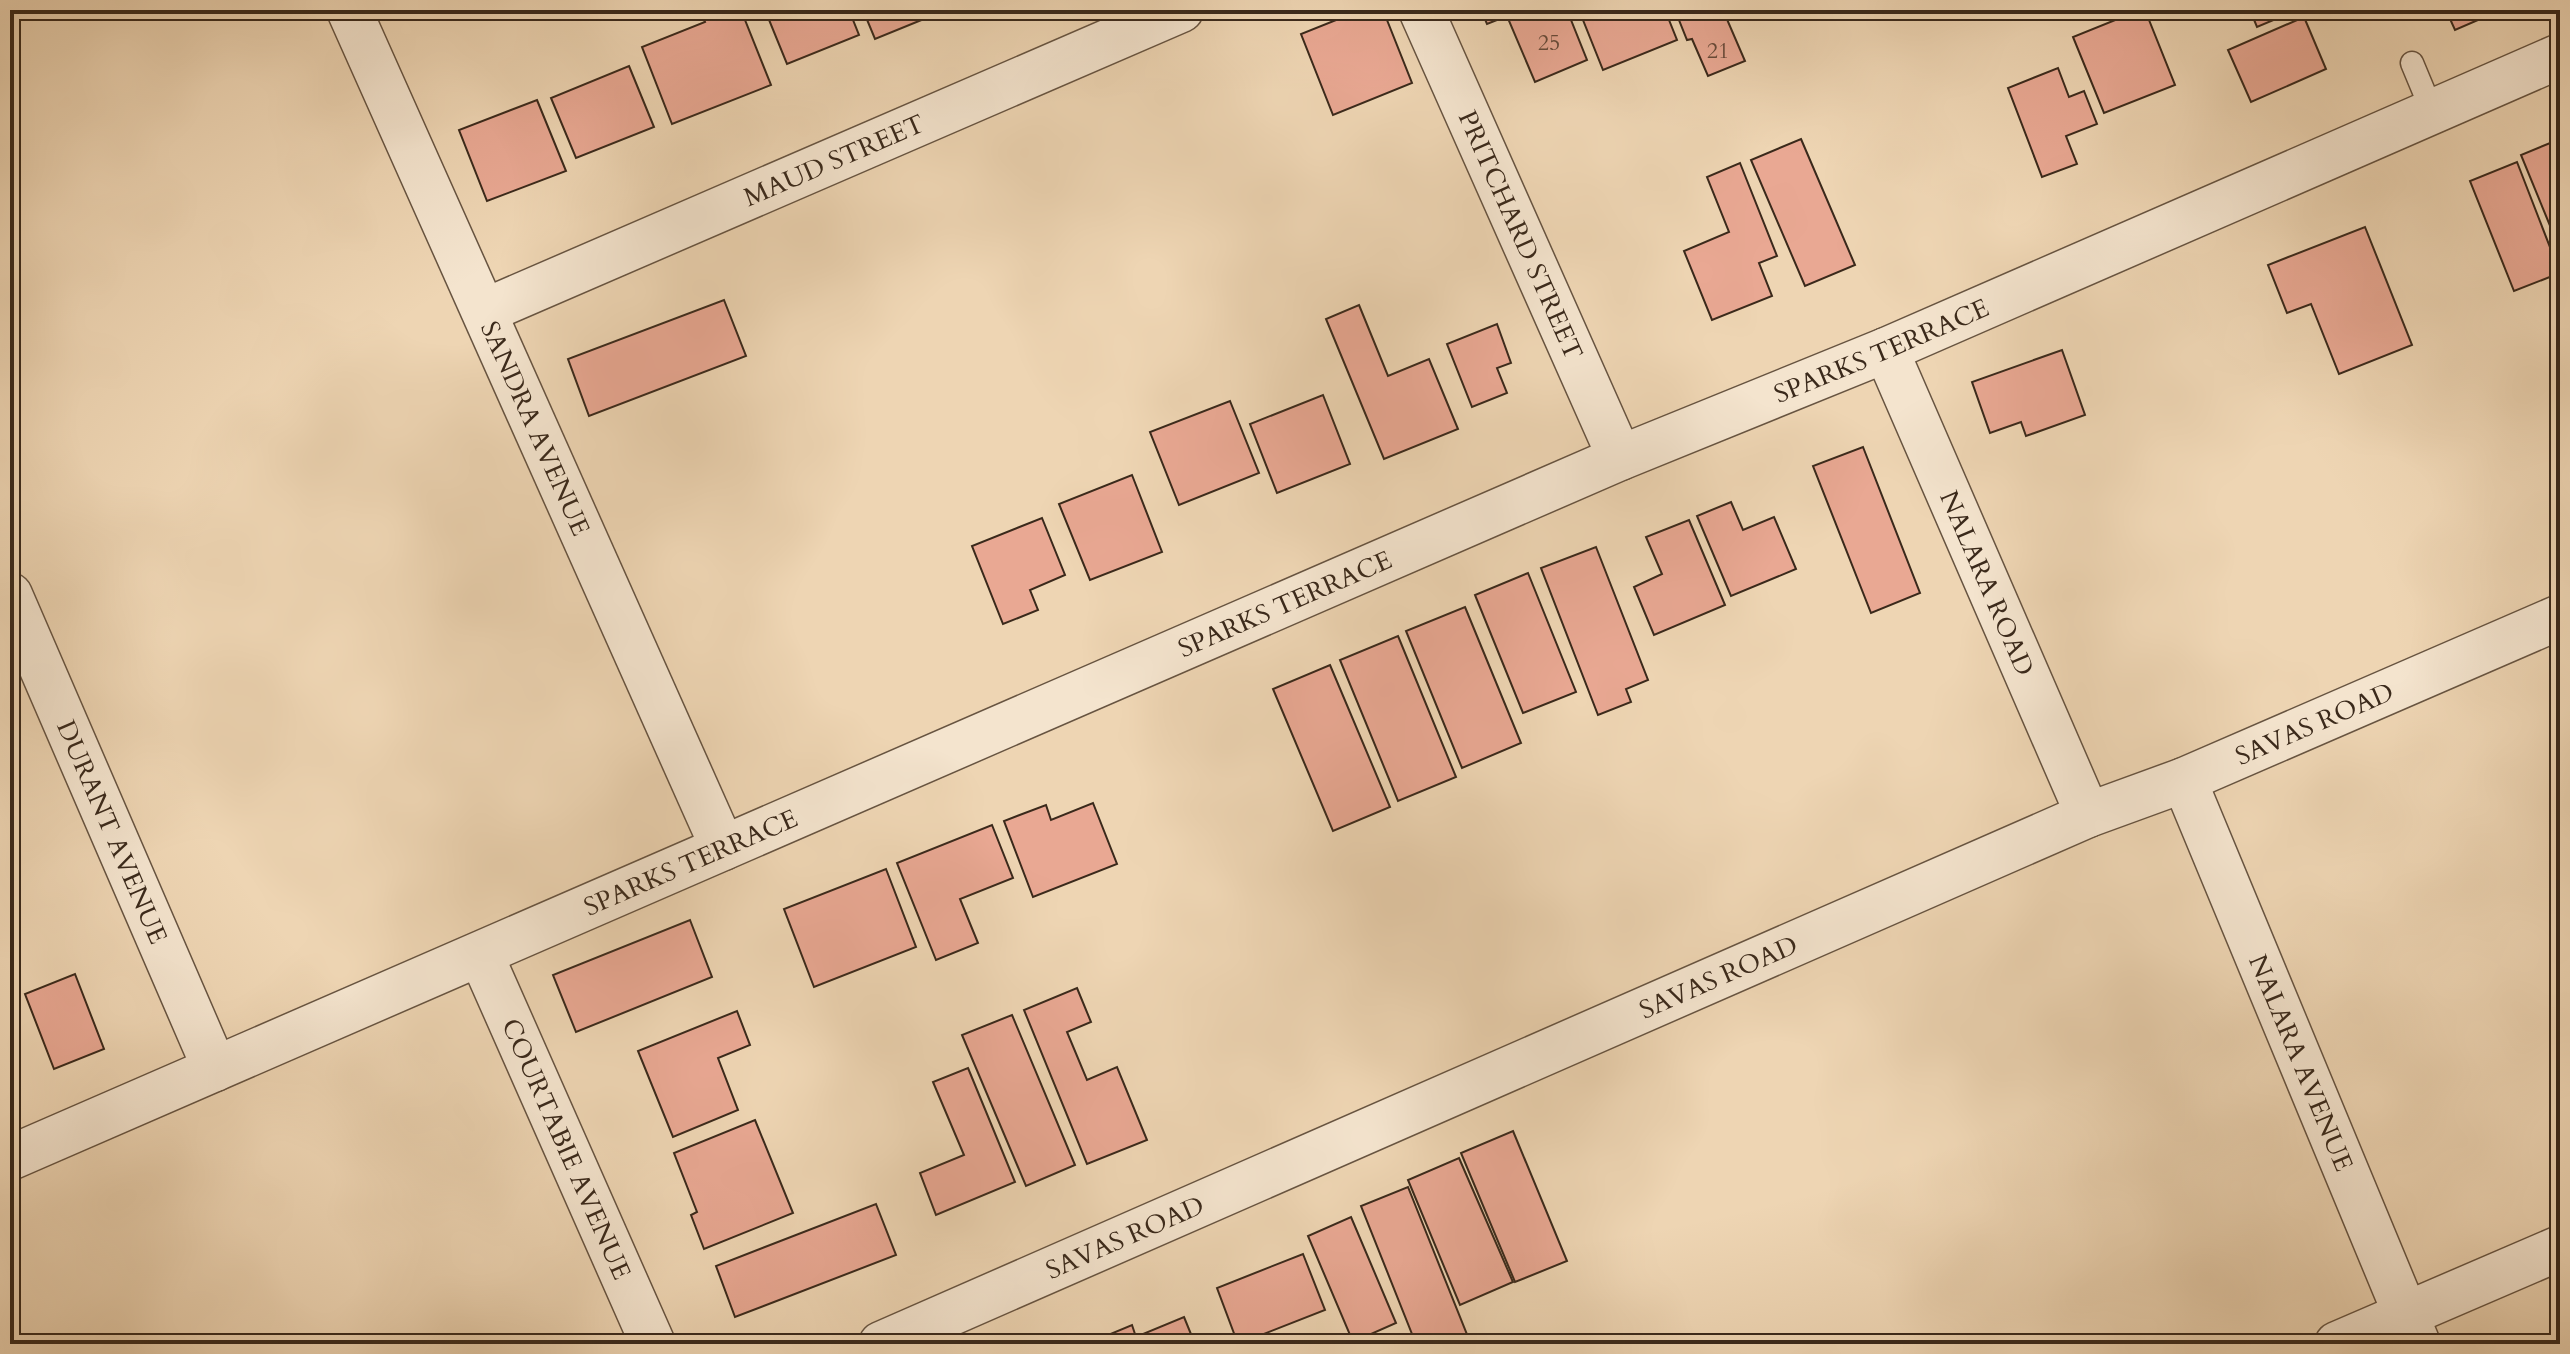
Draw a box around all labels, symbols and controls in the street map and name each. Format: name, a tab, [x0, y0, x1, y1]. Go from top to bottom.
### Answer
house number: 25	[1538, 28, 1560, 58]
house number: 21	[1707, 36, 1729, 66]
street label: PRITCHARD STREET	[1450, 105, 1591, 365]
street label: MAUD STREET	[738, 106, 930, 215]
street label: SPARKS TERRACE	[1769, 290, 1994, 412]
street label: SANDRA AVENUE	[472, 316, 598, 541]
street label: NALARA ROAD	[1931, 485, 2042, 681]
street label: SPARKS TERRACE	[1173, 542, 1397, 666]
street label: SAVAS ROAD	[2230, 674, 2399, 774]
street label: DURANT AVENUE	[48, 715, 176, 949]
street label: SPARKS TERRACE	[578, 801, 803, 924]
street label: SAVAS ROAD	[1634, 928, 1803, 1028]
street label: NALARA AVENUE	[2240, 949, 2361, 1176]
street label: COURTABIE AVENUE	[493, 1013, 639, 1285]
street label: SAVAS ROAD	[1040, 1188, 1209, 1288]

